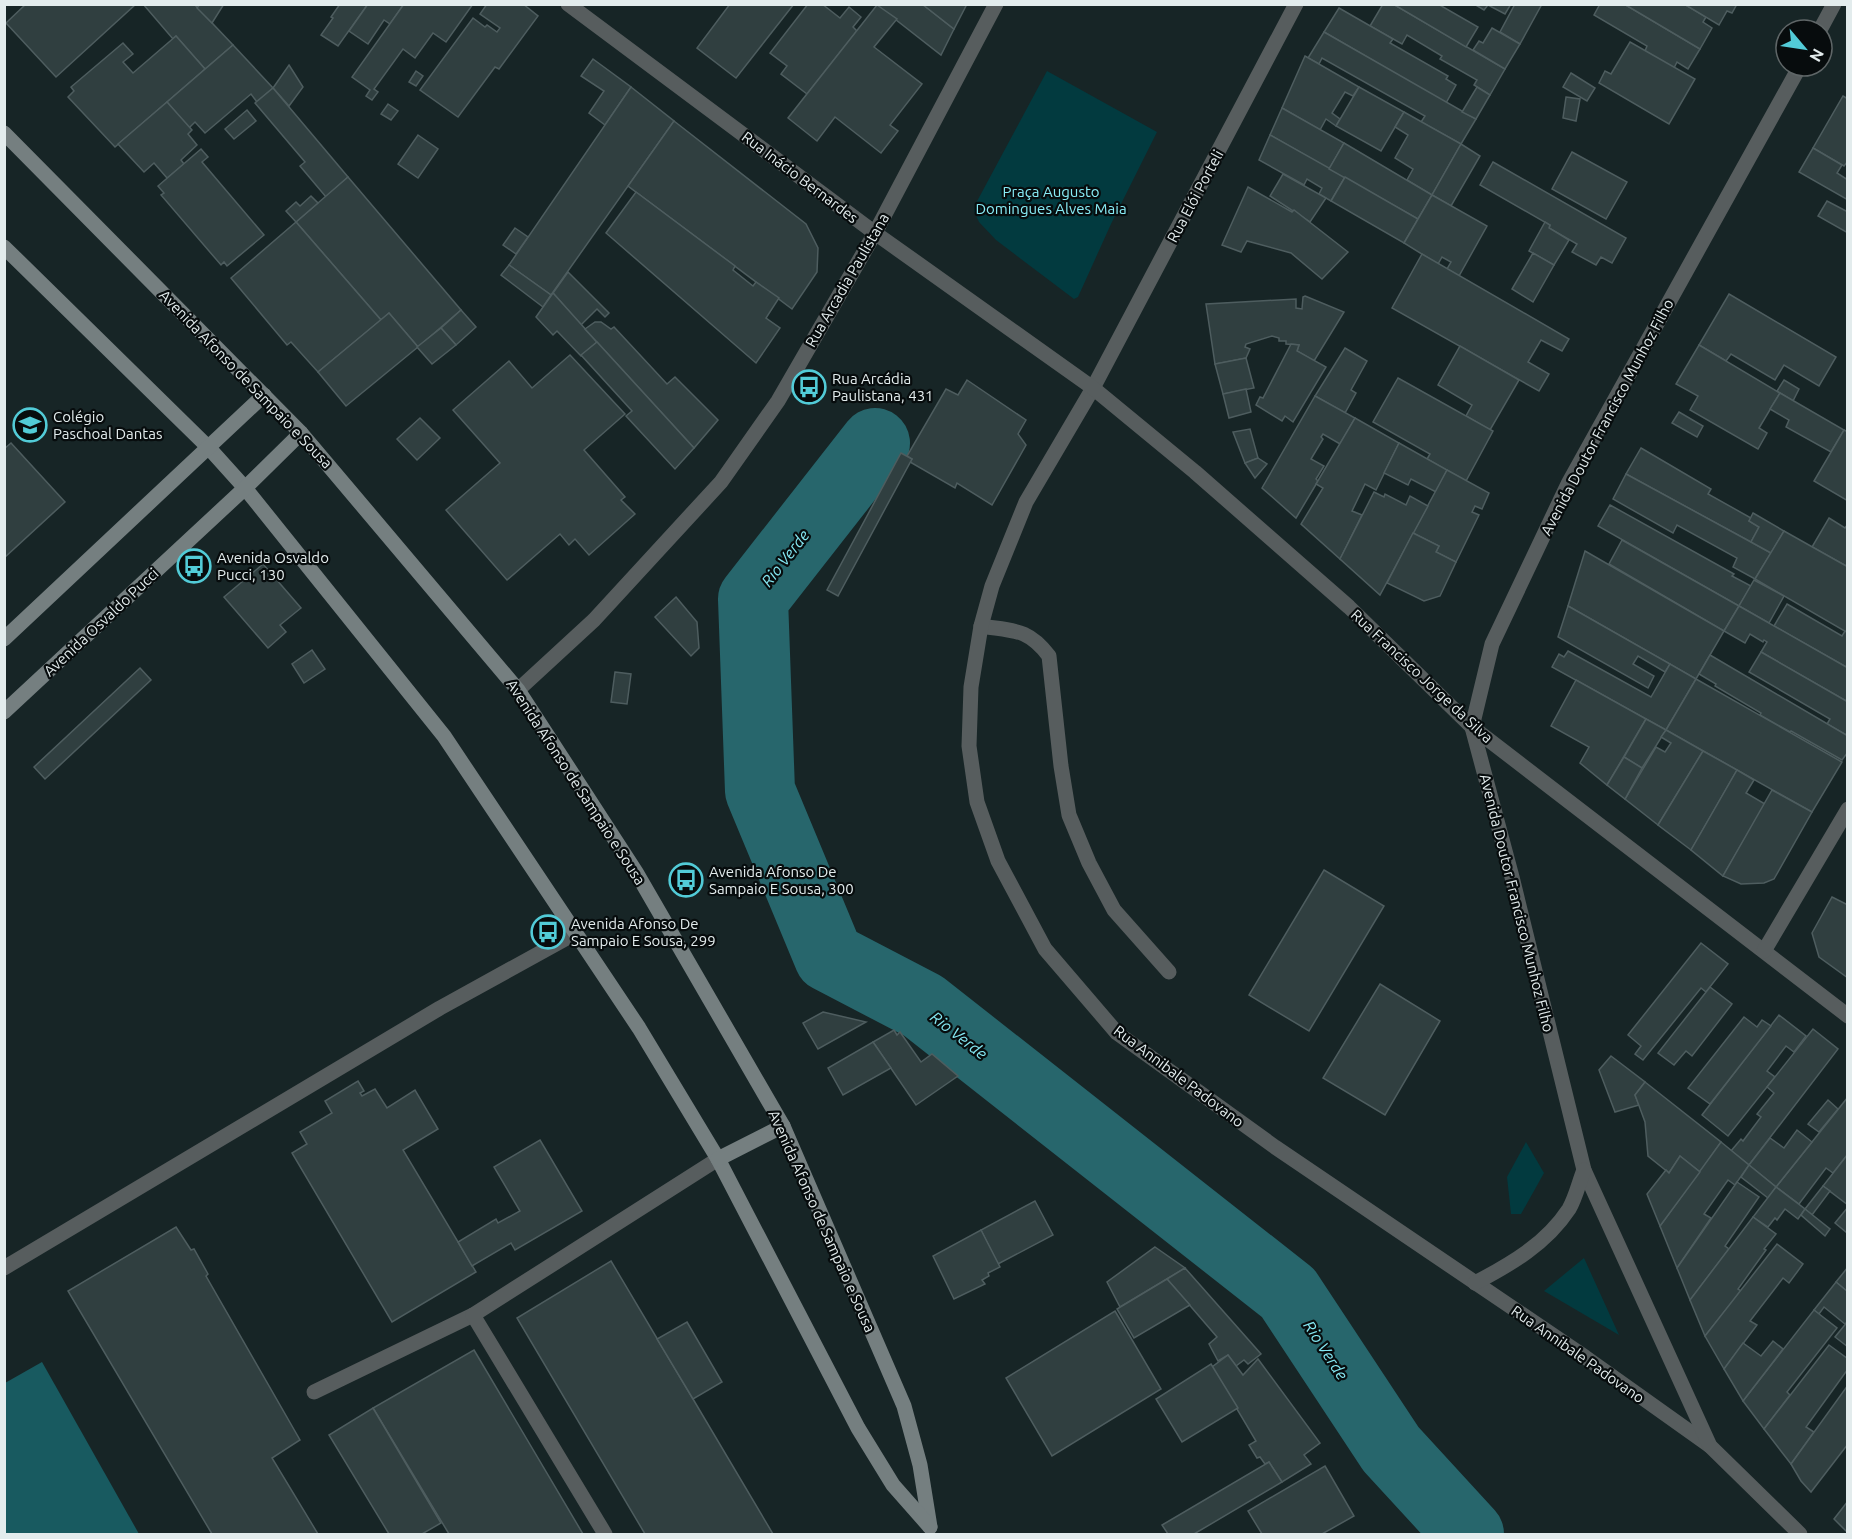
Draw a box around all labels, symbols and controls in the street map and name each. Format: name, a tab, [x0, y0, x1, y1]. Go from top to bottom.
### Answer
north arrow	[1774, 18, 1834, 78]
text: N	[1806, 46, 1828, 65]
street label: Rua Inácio Bernardes	[739, 128, 861, 226]
street label: Rua Elói Porteli	[1163, 147, 1227, 245]
park label: Praça Augusto Domingues Alves Maia	[975, 183, 1127, 217]
street label: Rua Arcadia Paulistana	[802, 210, 892, 350]
street label: Avenida Afonso de Sampaio e Sousa	[156, 286, 336, 472]
street label: Avenida Doutor Francisco Munhoz Filho	[1537, 296, 1677, 538]
bus stop icon: Rua Arcádia Paulistana, 431	[791, 369, 827, 405]
place label: Rua Arcádia Paulistana, 431	[832, 370, 934, 404]
school or university icon: Colégio Paschoal Dantas	[12, 407, 48, 443]
place label: Colégio Paschoal Dantas	[53, 408, 162, 442]
water label: Rio Verde	[757, 526, 813, 590]
bus stop icon: Avenida Osvaldo Pucci, 130	[176, 548, 212, 584]
place label: Avenida Osvaldo Pucci, 130	[217, 549, 329, 583]
street label: Avenida Osvaldo Pucci	[40, 564, 162, 680]
street label: Rua Francisco Jorge da Silva	[1348, 606, 1496, 746]
street label: Avenida Afonso de Sampaio e Sousa	[503, 676, 649, 888]
street label: Avenida Doutor Francisco Munhoz Filho	[1477, 772, 1557, 1034]
bus stop icon: Avenida Afonso De Sampaio E Sousa, 300	[668, 862, 704, 898]
place label: Avenida Afonso De Sampaio E Sousa, 300	[709, 863, 854, 897]
bus stop icon: Avenida Afonso De Sampaio E Sousa, 299	[530, 914, 566, 950]
place label: Avenida Afonso De Sampaio E Sousa, 299	[571, 915, 716, 949]
water label: Rio Verde	[927, 1007, 991, 1063]
street label: Rua Annibale Padovano	[1111, 1022, 1247, 1130]
street label: Avenida Afonso de Sampaio e Sousa	[765, 1107, 879, 1335]
street label: Rua Annibale Padovano	[1508, 1302, 1648, 1406]
water label: Rio Verde	[1300, 1317, 1352, 1383]

